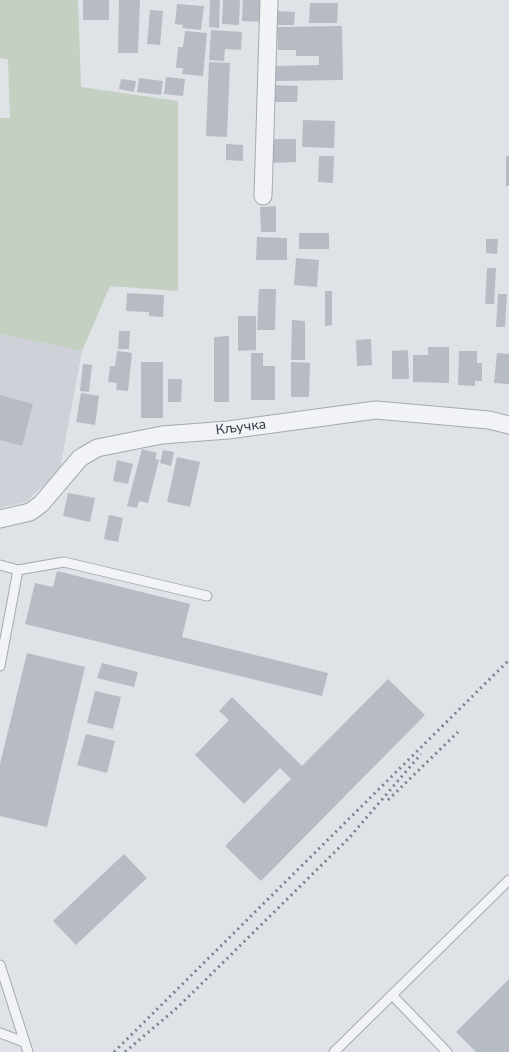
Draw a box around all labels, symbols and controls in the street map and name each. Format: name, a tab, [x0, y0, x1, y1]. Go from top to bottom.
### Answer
street label: Кључка	[215, 417, 267, 439]

